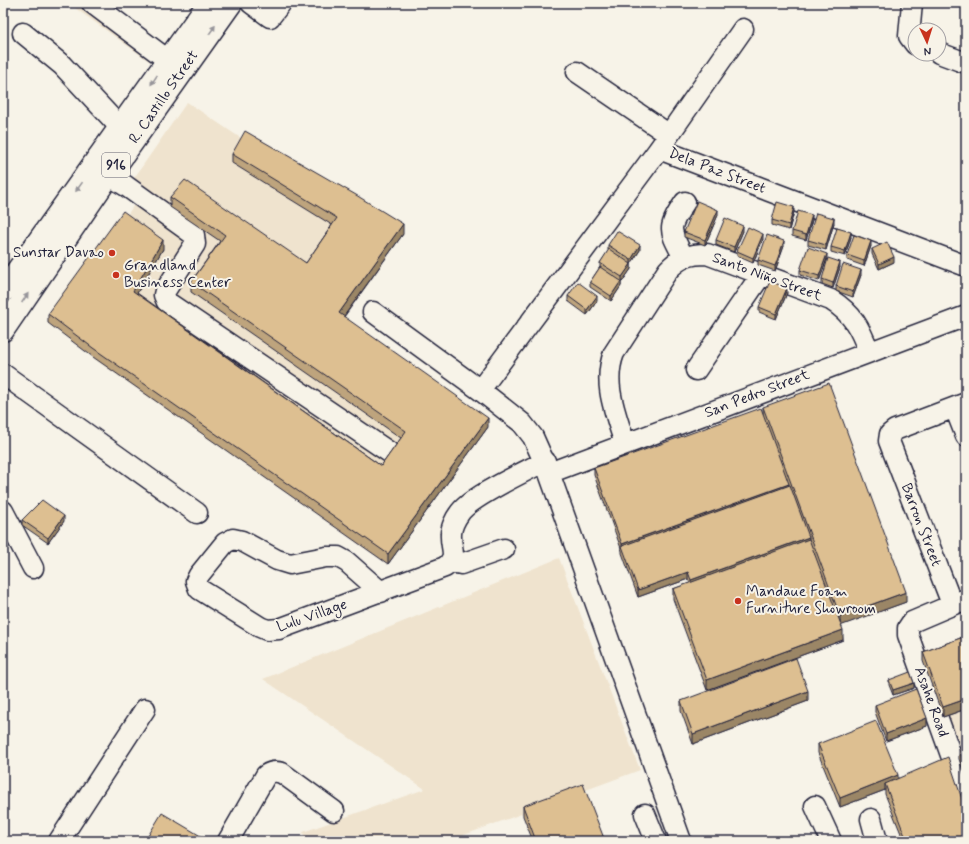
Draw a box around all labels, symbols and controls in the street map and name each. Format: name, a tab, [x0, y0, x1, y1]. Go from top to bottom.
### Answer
north arrow	[907, 22, 947, 62]
one-way arrow	[208, 25, 216, 36]
text: N	[923, 44, 932, 58]
street label: R. Castillo Street	[124, 46, 204, 148]
one-way arrow	[150, 75, 158, 85]
street label: Dela Paz Street	[665, 143, 769, 199]
road number: 916	[102, 153, 130, 177]
one-way arrow	[75, 181, 83, 192]
place label: Sunstar Davao	[13, 243, 104, 263]
marker: Sunstar Davao	[107, 248, 117, 258]
street label: Santo Niño Street	[709, 248, 825, 306]
place label: Grandland Business Center	[124, 256, 231, 293]
marker: Grandland Business Center	[111, 270, 121, 280]
one-way arrow	[21, 292, 29, 303]
street label: San Pedro Street	[702, 365, 813, 423]
street label: Barron Street	[896, 480, 946, 570]
place label: Mandaue Foam Furniture Showroom	[746, 582, 876, 619]
street label: Lulu Village	[274, 595, 350, 638]
marker: Mandaue Foam Furniture Showroom	[733, 596, 743, 606]
street label: Asahe Road	[909, 664, 953, 740]

